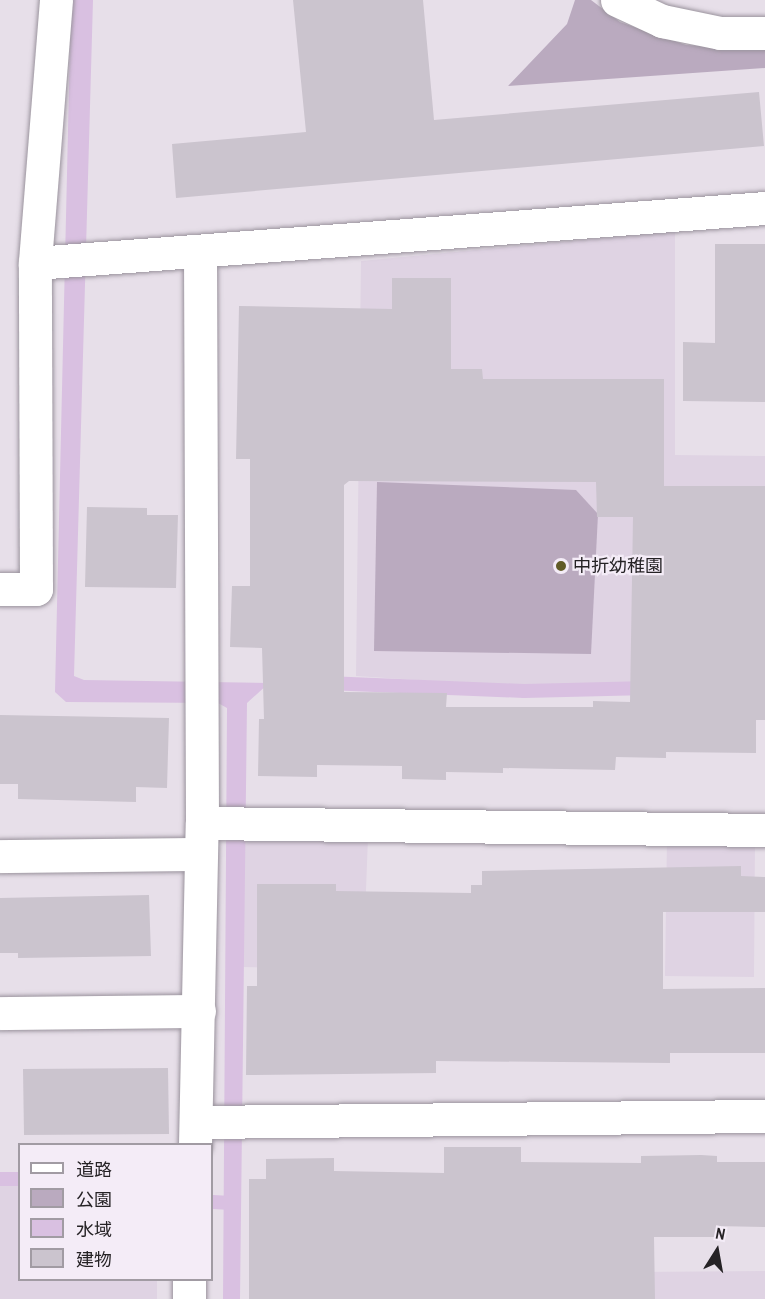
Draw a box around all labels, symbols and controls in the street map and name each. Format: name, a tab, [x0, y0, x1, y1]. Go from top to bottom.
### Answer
place label: 中折幼稚園	[573, 555, 663, 577]
marker: 中折幼稚園	[554, 559, 568, 573]
legend	[18, 1143, 213, 1281]
text: 道路	[76, 1157, 112, 1182]
text: 公園	[76, 1187, 112, 1212]
text: 水域	[76, 1217, 112, 1242]
north arrow	[687, 1221, 747, 1281]
text: N	[714, 1222, 727, 1245]
text: 建物	[76, 1247, 112, 1272]

